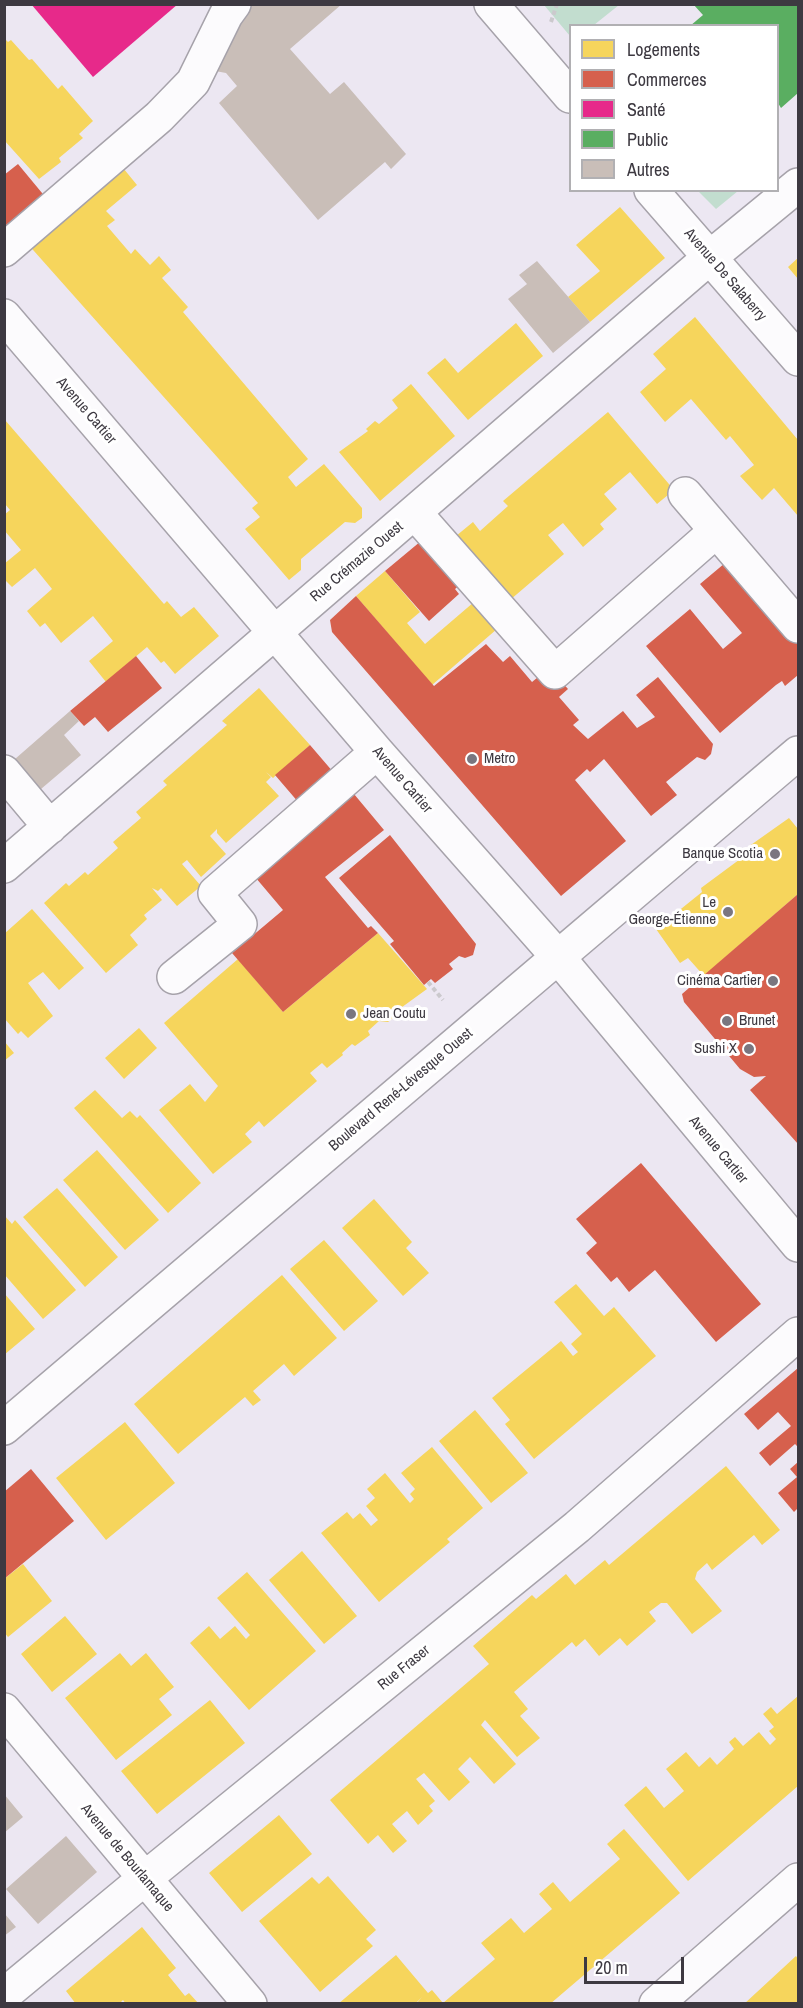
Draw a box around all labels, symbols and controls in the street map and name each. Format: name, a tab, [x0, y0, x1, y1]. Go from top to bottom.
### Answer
legend	[569, 24, 779, 192]
text: Logements	[627, 37, 700, 62]
text: Commerces	[627, 67, 707, 92]
text: Santé	[627, 97, 666, 122]
text: Public	[627, 127, 668, 152]
text: Autres	[627, 157, 670, 182]
street label: Avenue De Salaberry	[680, 225, 770, 325]
street label: Avenue Cartier	[52, 374, 120, 448]
street label: Rue Crémazie Ouest	[307, 518, 407, 606]
street label: Avenue Cartier	[368, 743, 436, 817]
place label: Metro	[484, 750, 515, 768]
marker: Metro	[465, 752, 479, 766]
place label: Banque Scotia	[682, 845, 763, 863]
marker: Banque Scotia	[768, 847, 782, 861]
place label: Le George-Étienne	[628, 894, 716, 929]
marker: Le George-Étienne	[721, 905, 735, 919]
place label: Cinéma Cartier	[677, 972, 761, 990]
marker: Cinéma Cartier	[766, 974, 780, 988]
place label: Jean Coutu	[363, 1005, 426, 1023]
marker: Jean Coutu	[344, 1007, 358, 1021]
place label: Brunet	[739, 1012, 775, 1030]
marker: Brunet	[720, 1014, 734, 1028]
street label: Boulevard René-Lévesque Ouest	[326, 1025, 476, 1155]
place label: Sushi X	[694, 1040, 737, 1058]
marker: Sushi X	[742, 1042, 756, 1056]
street label: Avenue Cartier	[685, 1113, 751, 1187]
street label: Rue Fraser	[374, 1642, 434, 1694]
street label: Avenue de Bourlamaque	[77, 1800, 177, 1916]
scale bar	[587, 1945, 688, 1983]
text: 20 m	[595, 1955, 628, 1980]

